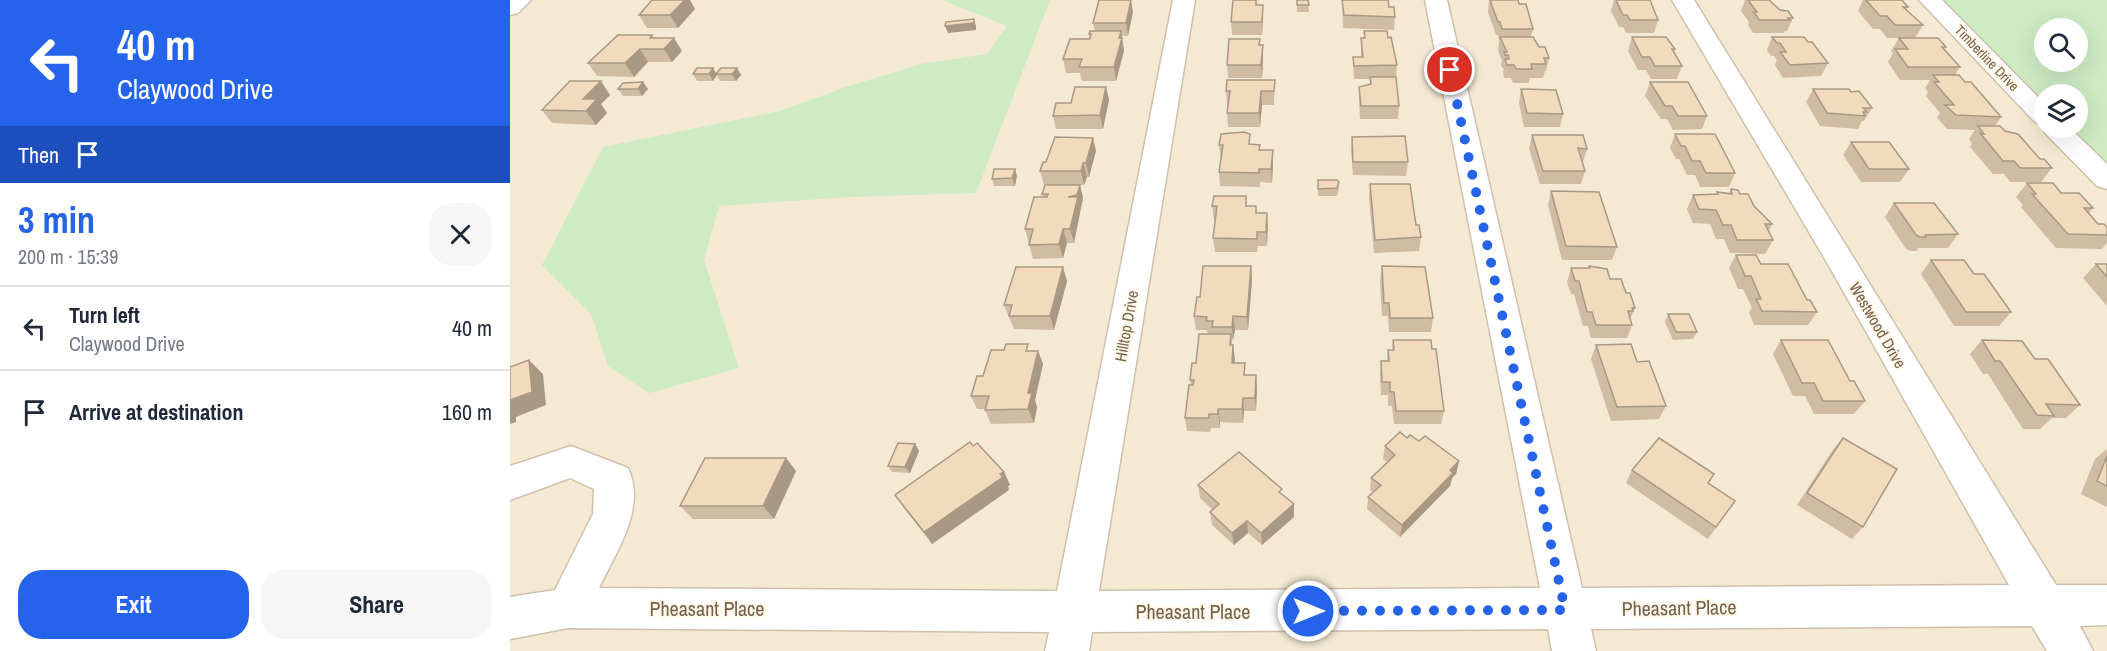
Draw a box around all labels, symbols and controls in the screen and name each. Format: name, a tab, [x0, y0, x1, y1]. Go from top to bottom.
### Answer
text: 40 m	[117, 17, 196, 73]
map controls	[2034, 18, 2088, 138]
button: search	[2034, 18, 2088, 72]
street label: Timberline Drive	[1951, 21, 2023, 95]
icon: left	[18, 24, 96, 102]
pin	[1424, 44, 1475, 95]
icon: arrive	[1433, 53, 1466, 86]
text: Claywood Drive	[117, 71, 273, 107]
button: layers	[2034, 84, 2088, 138]
icon: arrive	[71, 138, 104, 171]
text: Then	[18, 140, 59, 170]
text: 3 min	[18, 196, 95, 244]
button: close	[429, 203, 492, 266]
text: 200 m · 15:39	[18, 243, 118, 270]
street label: Westwood Drive	[1844, 278, 1912, 372]
street label: Hilltop Drive	[1109, 289, 1143, 363]
text: Turn left	[69, 300, 140, 330]
icon: left	[18, 312, 51, 345]
text: 40 m	[452, 313, 492, 343]
text: Claywood Drive	[69, 330, 185, 357]
icon: arrive	[18, 396, 51, 429]
text: Arrive at destination	[69, 397, 243, 427]
text: 160 m	[442, 397, 492, 427]
button: Exit	[18, 570, 249, 639]
button: Share	[261, 570, 492, 639]
position arrow	[1276, 579, 1340, 643]
street label: Pheasant Place	[1621, 593, 1737, 622]
street label: Pheasant Place	[650, 595, 764, 622]
street label: Pheasant Place	[1136, 598, 1250, 625]

